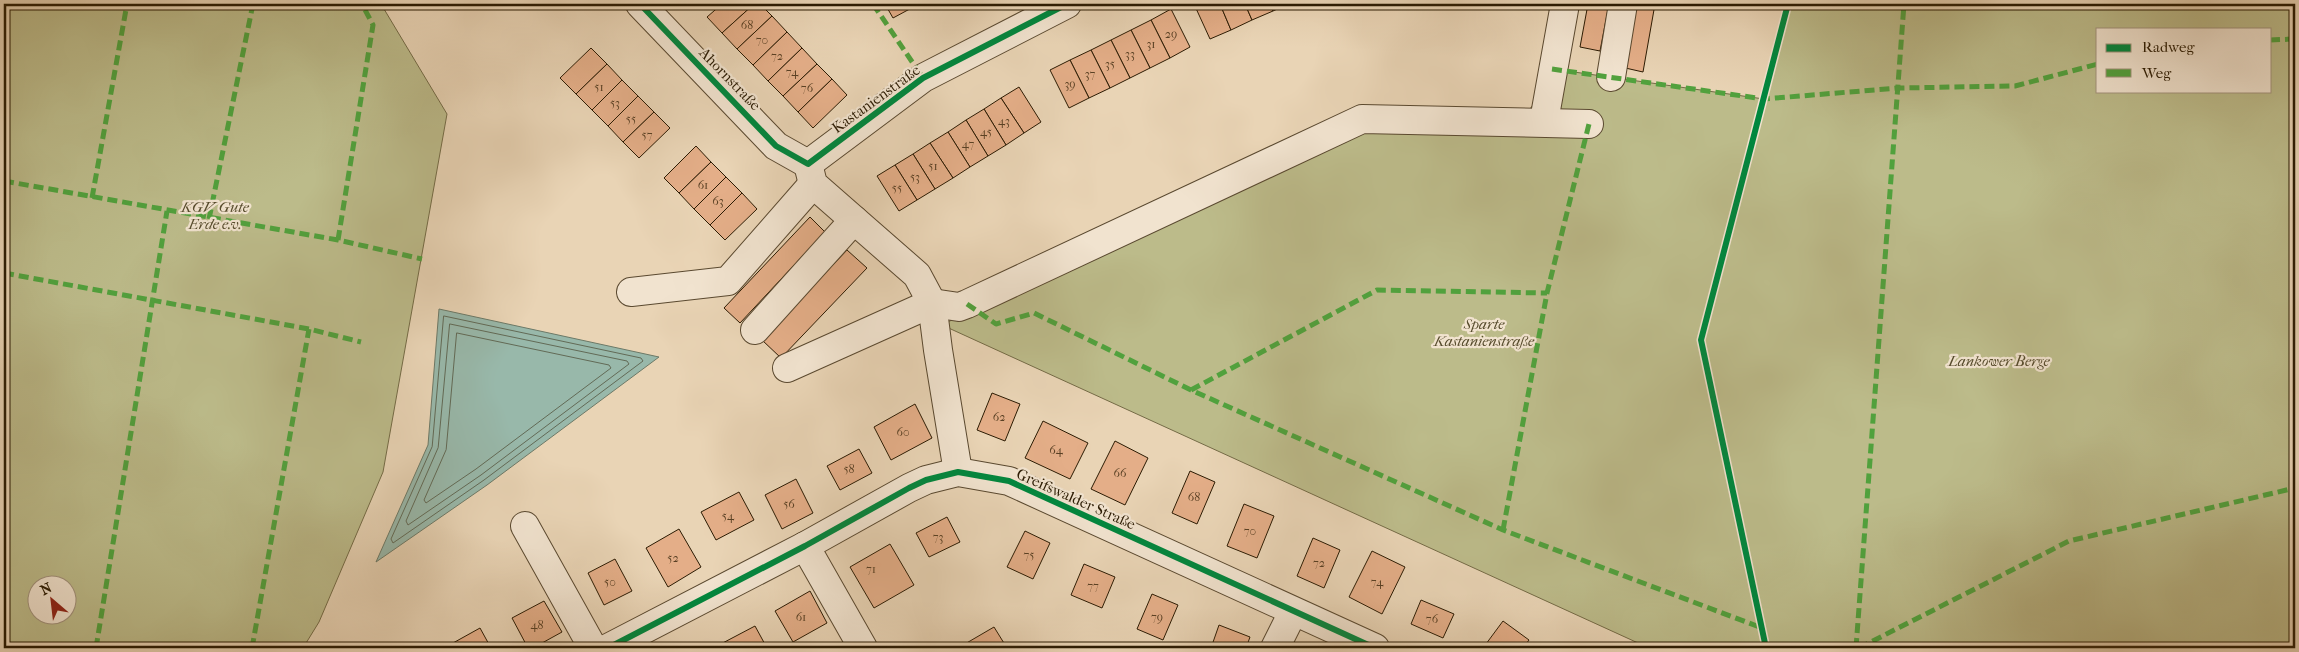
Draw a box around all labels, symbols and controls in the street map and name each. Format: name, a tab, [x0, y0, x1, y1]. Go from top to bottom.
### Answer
house number: 68	[741, 18, 753, 32]
house number: 29	[1165, 27, 1177, 41]
legend	[2096, 28, 2272, 92]
house number: 70	[756, 33, 768, 47]
house number: 31	[1146, 37, 1156, 51]
text: Radweg	[2142, 38, 2195, 56]
street label: Ahornstraße	[695, 43, 765, 115]
house number: 33	[1125, 47, 1135, 61]
house number: 72	[771, 49, 783, 63]
house number: 35	[1105, 57, 1115, 71]
street label: Kastanienstraße	[828, 61, 924, 137]
text: Weg	[2141, 64, 2172, 82]
house number: 74	[786, 65, 799, 79]
house number: 37	[1085, 67, 1096, 81]
house number: 39	[1064, 77, 1076, 91]
house number: 51	[594, 80, 604, 94]
house number: 76	[801, 81, 814, 95]
house number: 53	[610, 96, 620, 110]
house number: 55	[626, 112, 636, 126]
house number: 43	[998, 114, 1010, 128]
house number: 45	[980, 125, 992, 139]
house number: 57	[642, 128, 653, 142]
house number: 47	[962, 137, 974, 151]
house number: 51	[928, 159, 938, 173]
house number: 53	[910, 170, 920, 184]
house number: 61	[698, 178, 708, 192]
house number: 55	[892, 181, 902, 195]
house number: 63	[712, 194, 724, 208]
park label: KGV Gute Erde e.v.	[180, 198, 250, 233]
park label: Sparte Kastanienstraße	[1433, 315, 1535, 350]
park label: Lankower Berge	[1947, 352, 2051, 370]
house number: 62	[993, 410, 1005, 424]
house number: 60	[896, 425, 910, 439]
house number: 64	[1049, 443, 1064, 457]
house number: 58	[843, 462, 855, 476]
street label: Greifswalder Straße	[1014, 465, 1139, 534]
house number: 66	[1114, 466, 1127, 480]
house number: 68	[1188, 490, 1200, 504]
house number: 56	[783, 497, 795, 511]
house number: 54	[722, 509, 735, 523]
house number: 70	[1244, 524, 1256, 538]
house number: 73	[933, 530, 943, 544]
house number: 75	[1024, 548, 1034, 562]
house number: 52	[667, 551, 679, 565]
house number: 72	[1313, 556, 1325, 570]
house number: 71	[866, 562, 876, 576]
north arrow	[28, 574, 78, 624]
house number: 50	[604, 575, 616, 589]
house number: 74	[1371, 575, 1384, 589]
text: N	[37, 579, 55, 599]
house number: 77	[1087, 579, 1099, 593]
house number: 61	[796, 610, 806, 624]
house number: 79	[1151, 610, 1163, 624]
house number: 76	[1426, 612, 1439, 626]
house number: 48	[530, 618, 544, 632]

